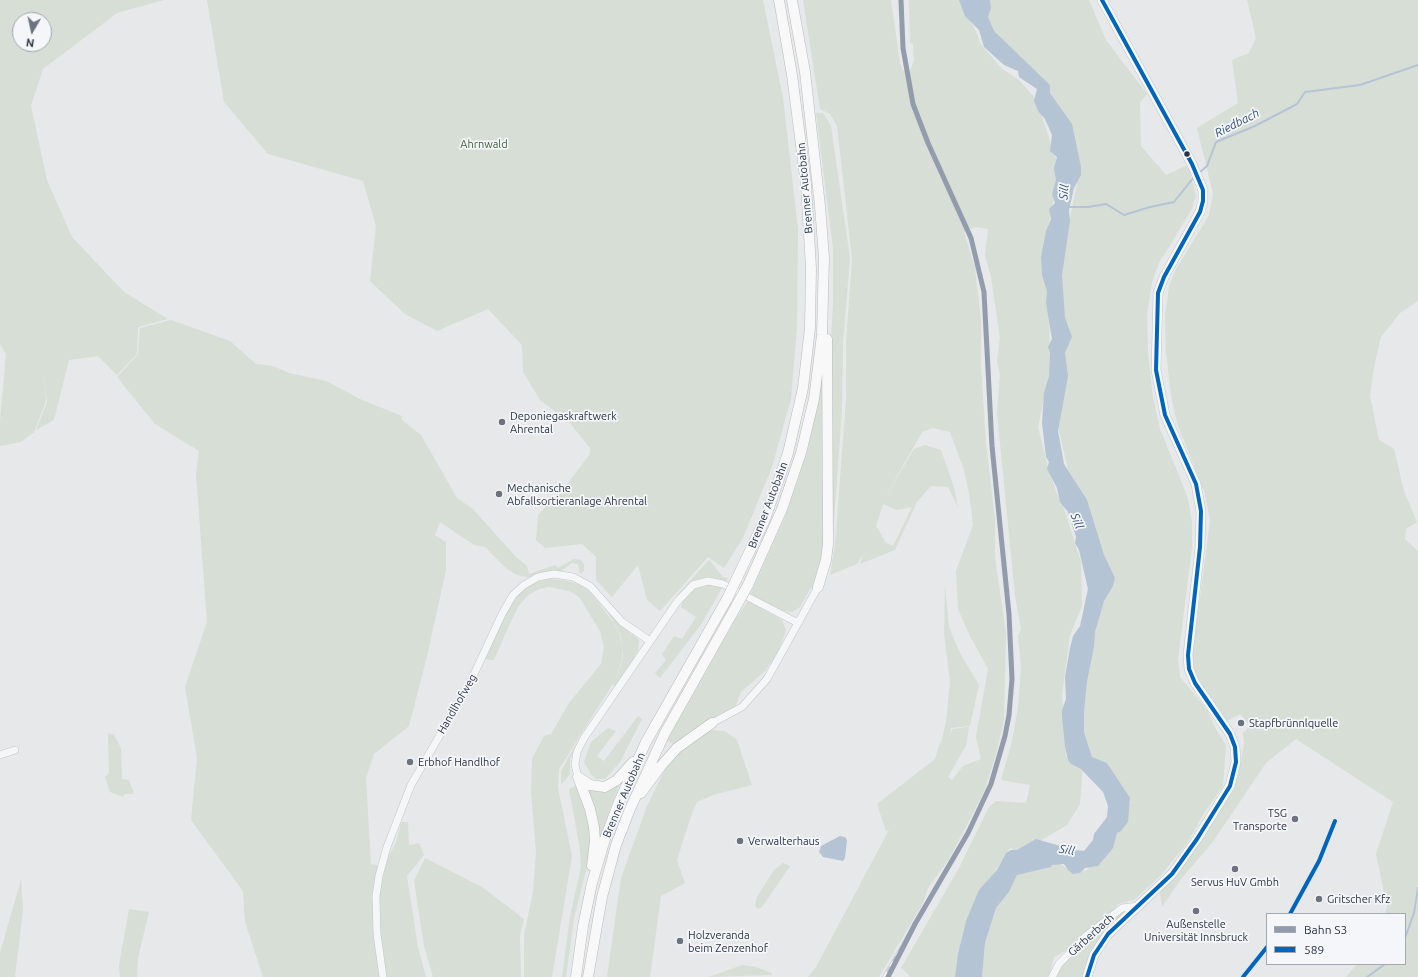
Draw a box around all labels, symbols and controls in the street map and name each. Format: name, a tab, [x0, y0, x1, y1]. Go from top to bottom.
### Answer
north arrow	[12, 12, 52, 52]
text: N	[25, 36, 35, 49]
water label: Riedbach	[1212, 106, 1262, 140]
park label: Ahrnwald	[460, 137, 508, 151]
street label: Brenner Autobahn	[794, 142, 816, 234]
unlabelled marker	[1182, 149, 1192, 159]
water label: Sill	[1056, 183, 1072, 201]
place label: Deponiegaskraftwerk Ahrental	[510, 409, 617, 435]
marker: Deponiegaskraftwerk Ahrental	[497, 417, 507, 427]
street label: Brenner Autobahn	[745, 460, 791, 550]
place label: Mechanische Abfallsortieranlage Ahrental	[507, 481, 647, 507]
marker: Mechanische Abfallsortieranlage Ahrental	[494, 489, 504, 499]
water label: Sill	[1067, 511, 1087, 531]
street label: Handlhofweg	[435, 672, 479, 736]
place label: Stapfbrünnlquelle	[1249, 716, 1338, 730]
marker: Stapfbrünnlquelle	[1236, 718, 1246, 728]
street label: Brenner Autobahn	[600, 750, 648, 840]
place label: Erbhof Handlhof	[418, 755, 500, 769]
marker: Erbhof Handlhof	[405, 757, 415, 767]
place label: TSG Transporte	[1233, 806, 1287, 832]
marker: TSG Transporte	[1290, 814, 1300, 824]
place label: Verwalterhaus	[748, 834, 820, 848]
marker: Verwalterhaus	[735, 836, 745, 846]
water label: Sill	[1058, 842, 1076, 858]
marker: Servus HuV Gmbh	[1230, 864, 1240, 874]
place label: Servus HuV Gmbh	[1191, 875, 1279, 889]
place label: Gritscher Kfz	[1327, 892, 1390, 906]
marker: Gritscher Kfz	[1314, 894, 1324, 904]
marker: Außenstelle Universität Innsbruck	[1191, 906, 1201, 916]
street label: Gärberbach	[1065, 911, 1117, 959]
legend	[1266, 913, 1406, 965]
place label: Außenstelle Universität Innsbruck	[1144, 917, 1248, 943]
text: Bahn S3	[1304, 923, 1347, 936]
place label: Holzveranda beim Zenzenhof	[688, 928, 768, 954]
marker: Holzveranda beim Zenzenhof	[675, 936, 685, 946]
text: 589	[1304, 943, 1324, 956]

